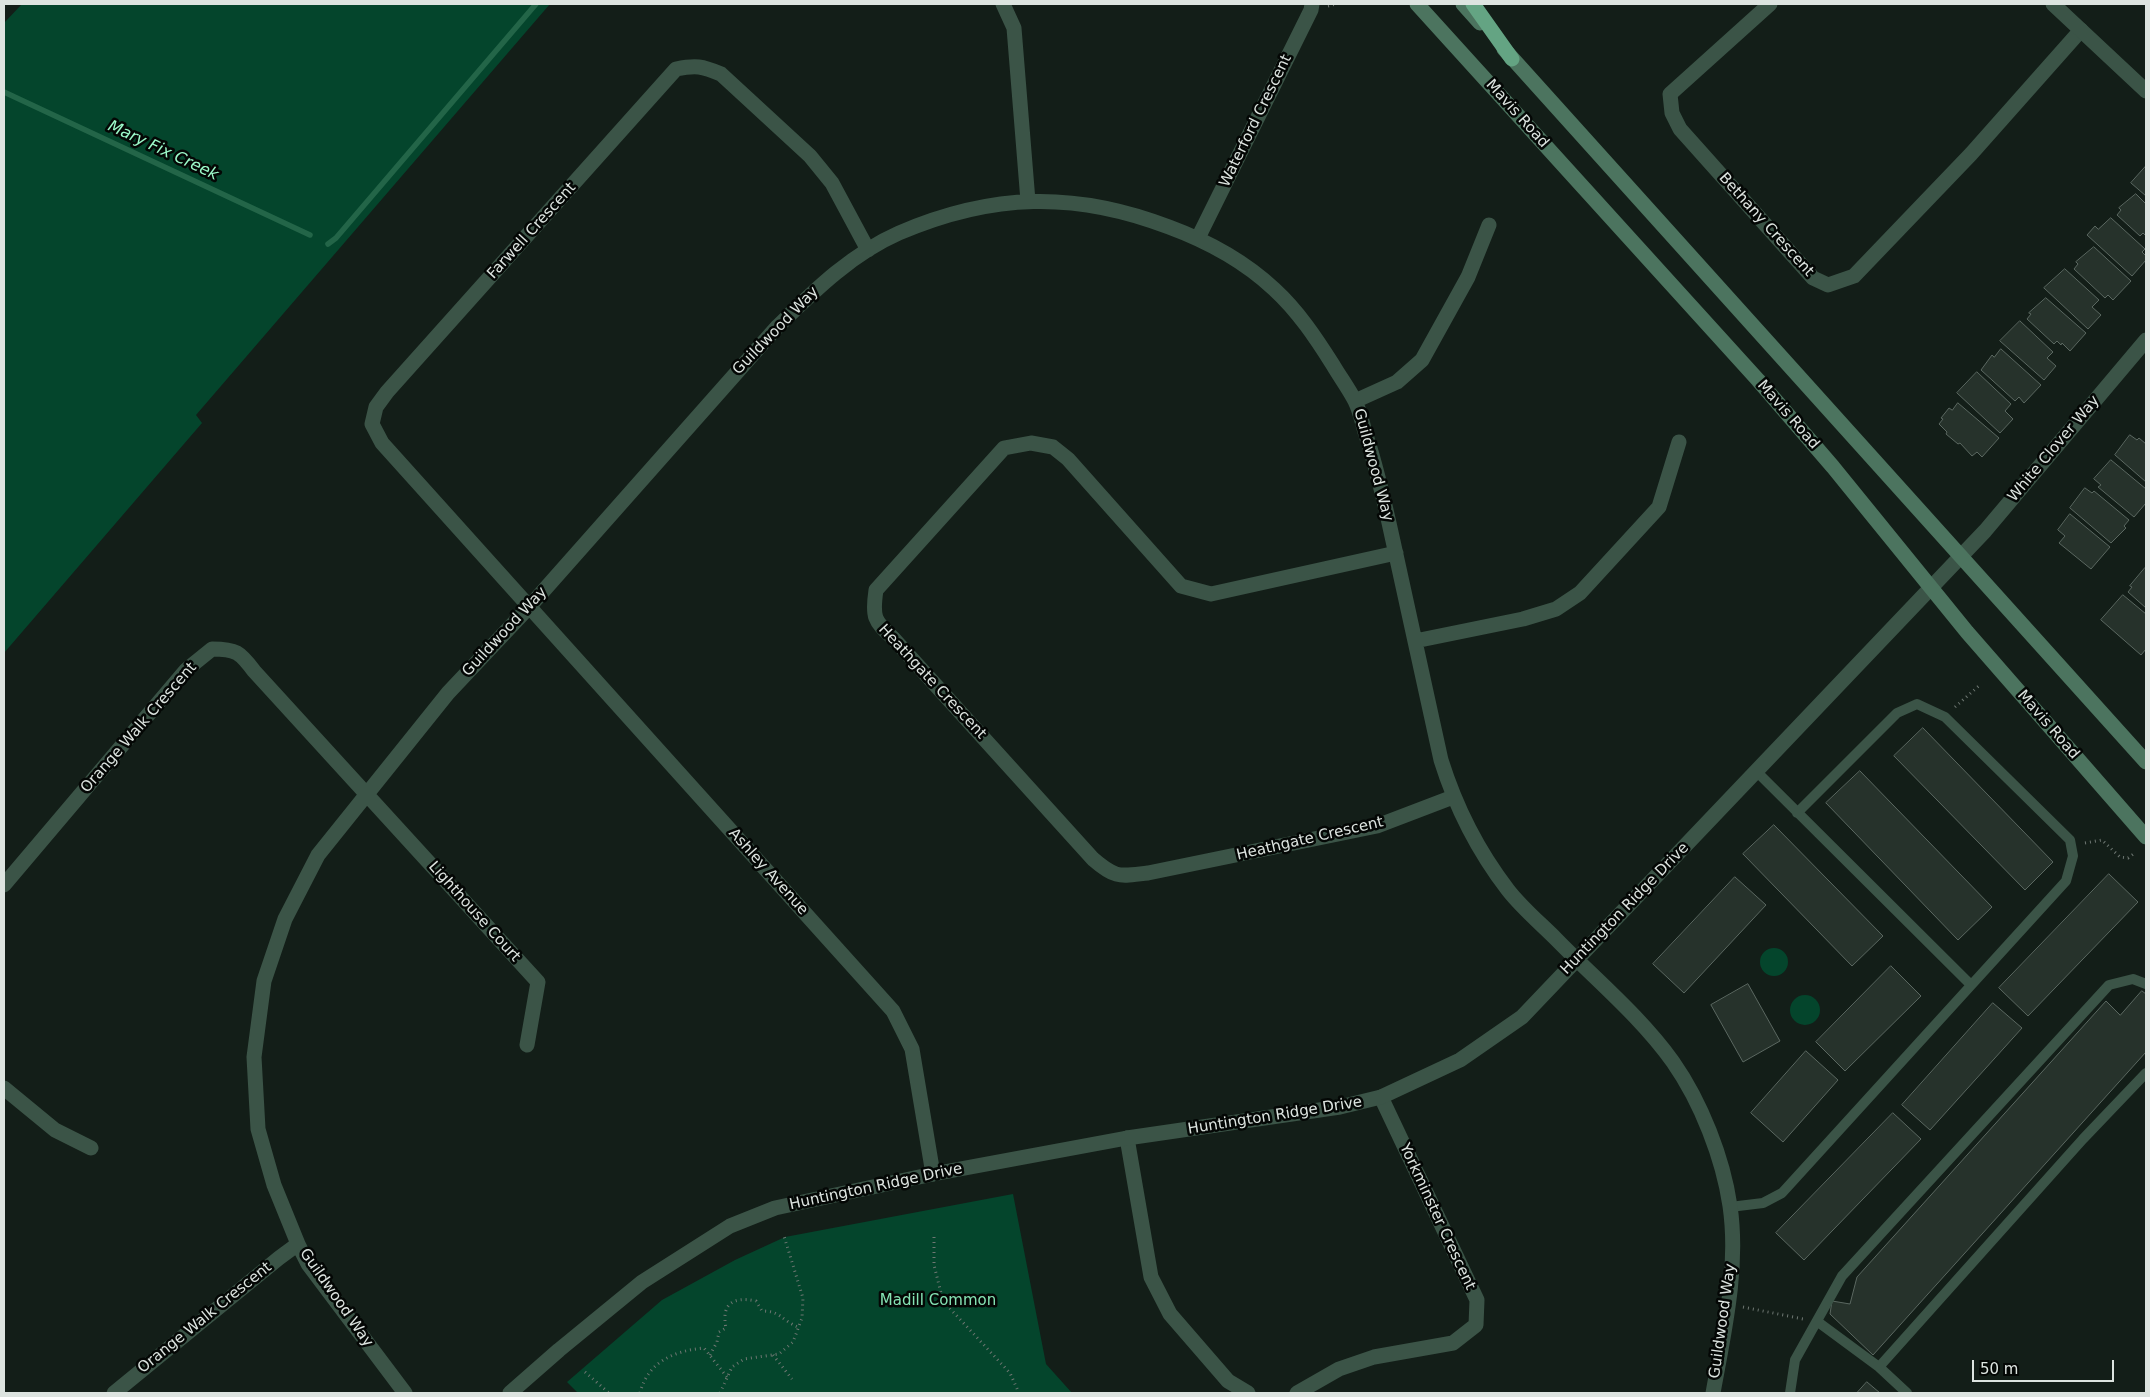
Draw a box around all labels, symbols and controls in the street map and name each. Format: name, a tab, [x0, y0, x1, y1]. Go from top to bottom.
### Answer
street label: Waterford Crescent	[1216, 52, 1296, 190]
street label: Mavis Road	[1482, 76, 1552, 152]
water label: Mary Fix Creek	[105, 117, 221, 185]
street label: Bethany Crescent	[1715, 169, 1817, 281]
street label: Farwell Crescent	[484, 179, 580, 283]
street label: Guildwood Way	[729, 283, 823, 379]
street label: Mavis Road	[1753, 377, 1823, 453]
street label: White Clover Way	[2004, 392, 2104, 506]
street label: Guildwood Way	[1349, 407, 1397, 523]
street label: Guildwood Way	[459, 584, 551, 680]
street label: Heathgate Crescent	[874, 621, 990, 743]
street label: Orange Walk Crescent	[77, 659, 201, 797]
street label: Mavis Road	[2013, 687, 2083, 763]
street label: Heathgate Crescent	[1235, 813, 1385, 865]
street label: Ashley Avenue	[724, 825, 812, 919]
street label: Huntington Ridge Drive	[1557, 839, 1693, 979]
street label: Lighthouse Court	[424, 858, 524, 966]
street label: Huntington Ridge Drive	[1187, 1093, 1363, 1139]
street label: Yorkminster Crescent	[1395, 1141, 1479, 1293]
street label: Huntington Ridge Drive	[788, 1160, 964, 1214]
street label: Guildwood Way	[295, 1245, 377, 1351]
street label: Orange Walk Crescent	[134, 1258, 276, 1378]
street label: Guildwood Way	[1706, 1262, 1740, 1380]
park label: Madill Common	[880, 1292, 996, 1310]
scale bar	[1975, 1350, 2118, 1382]
text: 50 m	[1980, 1360, 2018, 1378]

